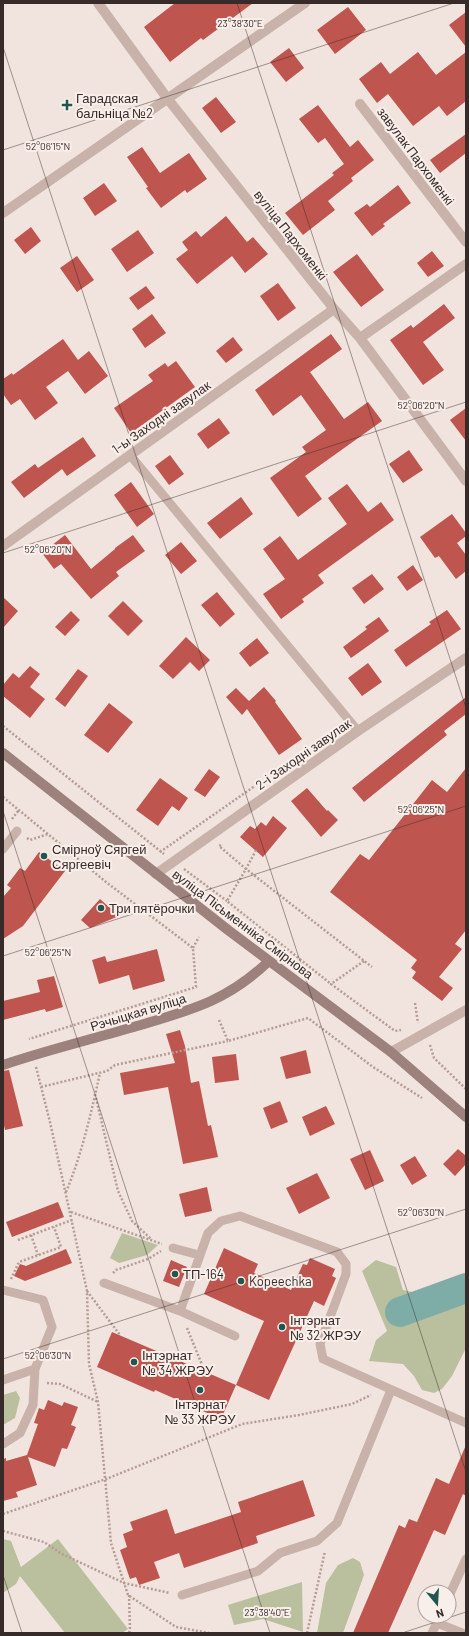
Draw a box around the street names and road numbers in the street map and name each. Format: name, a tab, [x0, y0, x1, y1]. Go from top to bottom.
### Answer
street label: завулак Пархоменкі	[374, 104, 458, 208]
street label: вуліца Пархоменкі	[251, 187, 331, 283]
street label: 1-ы Заходні завулак	[109, 377, 214, 457]
street label: 2-і Заходні завулак	[252, 715, 354, 793]
street label: вуліца Пісьменніка Смірнова	[169, 866, 317, 983]
street label: Рэчыцкая вуліца	[88, 990, 189, 1034]

